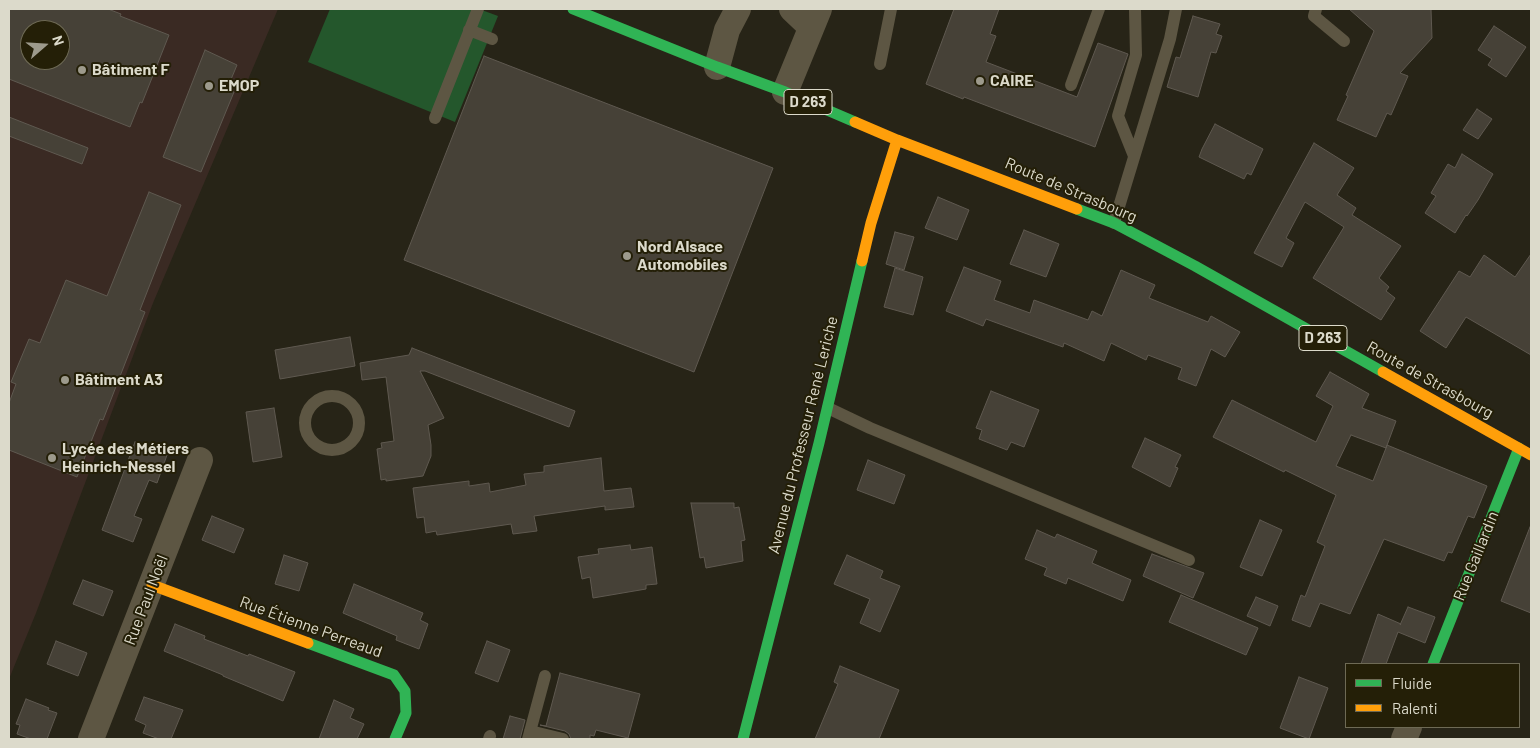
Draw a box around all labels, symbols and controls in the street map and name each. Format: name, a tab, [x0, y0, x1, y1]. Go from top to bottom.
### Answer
north arrow	[20, 20, 70, 70]
text: N	[49, 33, 68, 47]
place label: Bâtiment F	[92, 60, 170, 80]
marker: Bâtiment F	[76, 64, 88, 76]
place label: CAIRE	[990, 71, 1034, 91]
marker: CAIRE	[974, 75, 986, 87]
place label: EMOP	[219, 76, 259, 96]
marker: EMOP	[203, 80, 215, 92]
road number: D 263	[784, 90, 832, 114]
street label: Route de Strasbourg	[1002, 153, 1140, 227]
place label: Nord Alsace Automobiles	[637, 237, 727, 275]
marker: Nord Alsace Automobiles	[621, 250, 633, 262]
street label: Avenue du Professeur René Leriche	[764, 314, 842, 556]
road number: D 263	[1299, 326, 1347, 350]
street label: Route de Strasbourg	[1363, 337, 1497, 423]
place label: Bâtiment A3	[75, 370, 163, 390]
marker: Bâtiment A3	[59, 374, 71, 386]
place label: Lycée des Métiers Heinrich-Nessel	[62, 439, 189, 477]
marker: Lycée des Métiers Heinrich-Nessel	[46, 452, 58, 464]
street label: Rue Gaillardin	[1449, 508, 1503, 604]
street label: Rue Paul Noël	[120, 552, 172, 648]
street label: Rue Étienne Perreaud	[237, 592, 385, 662]
legend	[1345, 663, 1520, 728]
text: Fluide	[1392, 674, 1432, 692]
text: Ralenti	[1392, 699, 1438, 717]

